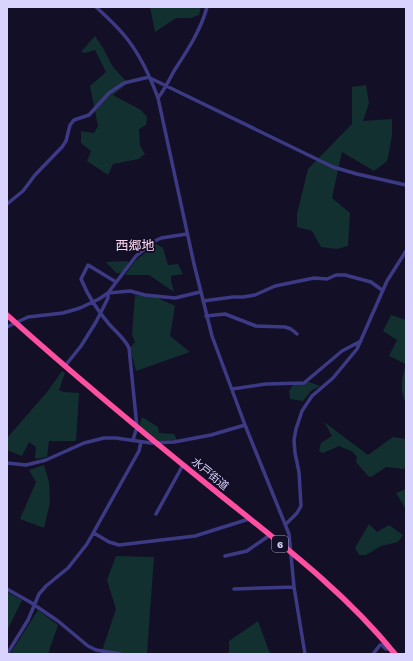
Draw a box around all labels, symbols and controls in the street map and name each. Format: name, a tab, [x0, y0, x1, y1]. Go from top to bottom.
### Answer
district label: 西郷地	[115, 238, 155, 253]
street label: 水戸街道	[189, 455, 231, 493]
road number: 6	[272, 536, 288, 552]

